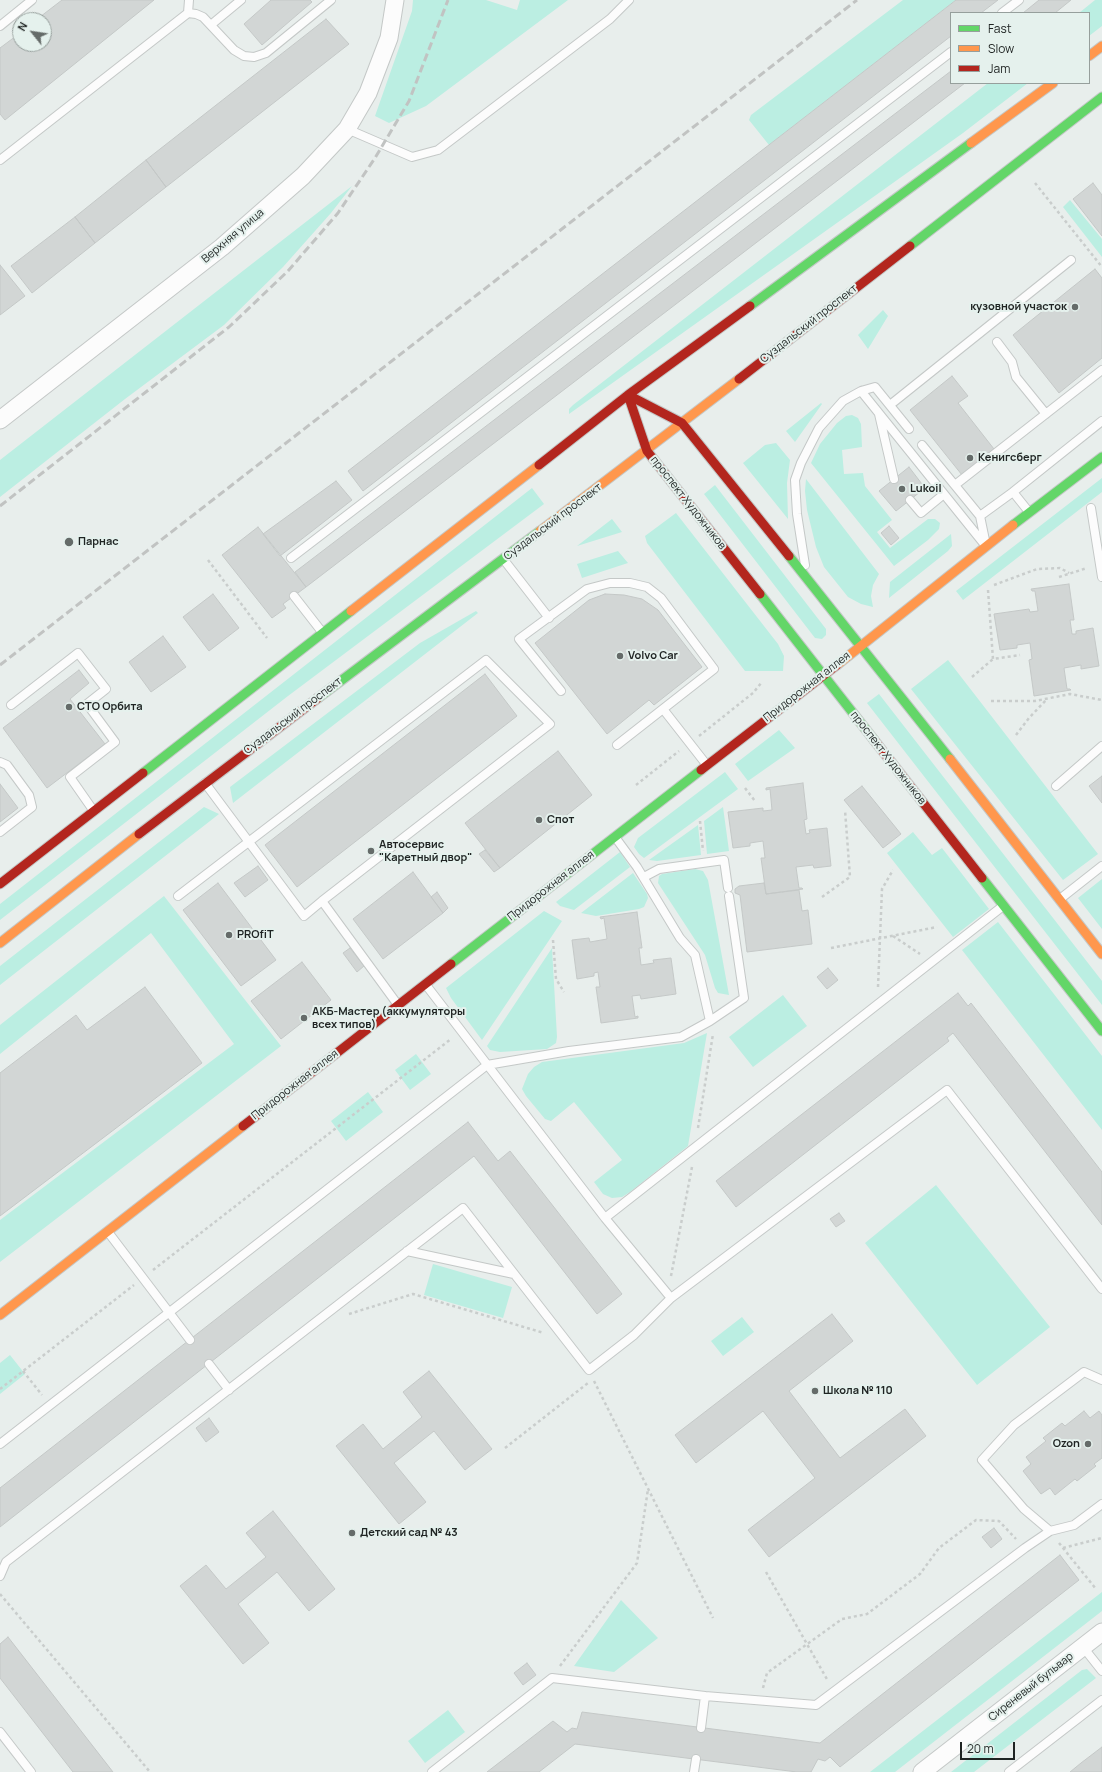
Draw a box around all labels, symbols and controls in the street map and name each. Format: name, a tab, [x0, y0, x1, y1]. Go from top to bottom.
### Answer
north arrow	[12, 12, 52, 52]
legend	[950, 12, 1090, 84]
text: N	[14, 19, 31, 33]
text: Fast	[988, 20, 1012, 37]
text: Slow	[988, 40, 1014, 57]
text: Jam	[988, 60, 1010, 77]
street label: Верхняя улица	[199, 206, 267, 266]
street label: Суздальский проспект	[758, 282, 860, 366]
place label: кузовной участок	[970, 300, 1067, 314]
marker: кузовной участок	[1070, 302, 1080, 312]
place label: Кенигсберг	[978, 451, 1042, 465]
marker: Кенигсберг	[965, 453, 975, 463]
street label: проспект Художников	[647, 454, 729, 552]
street label: Суздальский проспект	[501, 481, 605, 563]
place label: Lukoil	[910, 482, 942, 496]
marker: Lukoil	[897, 484, 907, 494]
place label: Парнас	[78, 535, 119, 549]
marker: Парнас	[63, 536, 75, 548]
place label: Volvo Car	[628, 649, 678, 663]
street label: Придорожная аллея	[761, 649, 853, 725]
marker: Volvo Car	[615, 651, 625, 661]
street label: Суздальский проспект	[241, 675, 345, 757]
place label: СТО Орбита	[77, 700, 143, 714]
marker: СТО Орбита	[64, 702, 74, 712]
street label: проспект Художников	[847, 709, 929, 807]
place label: Спот	[547, 813, 574, 827]
marker: Спот	[534, 815, 544, 825]
place label: Автосервис "Каретный двор"	[379, 838, 472, 864]
marker: Автосервис "Каретный двор"	[366, 846, 376, 856]
street label: Придорожная аллея	[505, 848, 597, 924]
place label: PROfiT	[237, 928, 274, 942]
marker: PROfiT	[224, 930, 234, 940]
place label: АКБ-Мастер (аккумуляторы всех типов)	[312, 1005, 465, 1031]
marker: АКБ-Мастер (аккумуляторы всех типов)	[299, 1013, 309, 1023]
street label: Придорожная аллея	[249, 1047, 341, 1123]
place label: Школа № 110	[823, 1384, 893, 1398]
marker: Школа № 110	[810, 1386, 820, 1396]
place label: Ozon	[1053, 1437, 1080, 1451]
marker: Ozon	[1083, 1439, 1093, 1449]
place label: Детский сад № 43	[360, 1526, 458, 1540]
marker: Детский сад № 43	[347, 1528, 357, 1538]
street label: Сиреневый бульвар	[986, 1650, 1076, 1724]
scale bar	[962, 1734, 1017, 1760]
text: 20 m	[967, 1740, 994, 1757]

